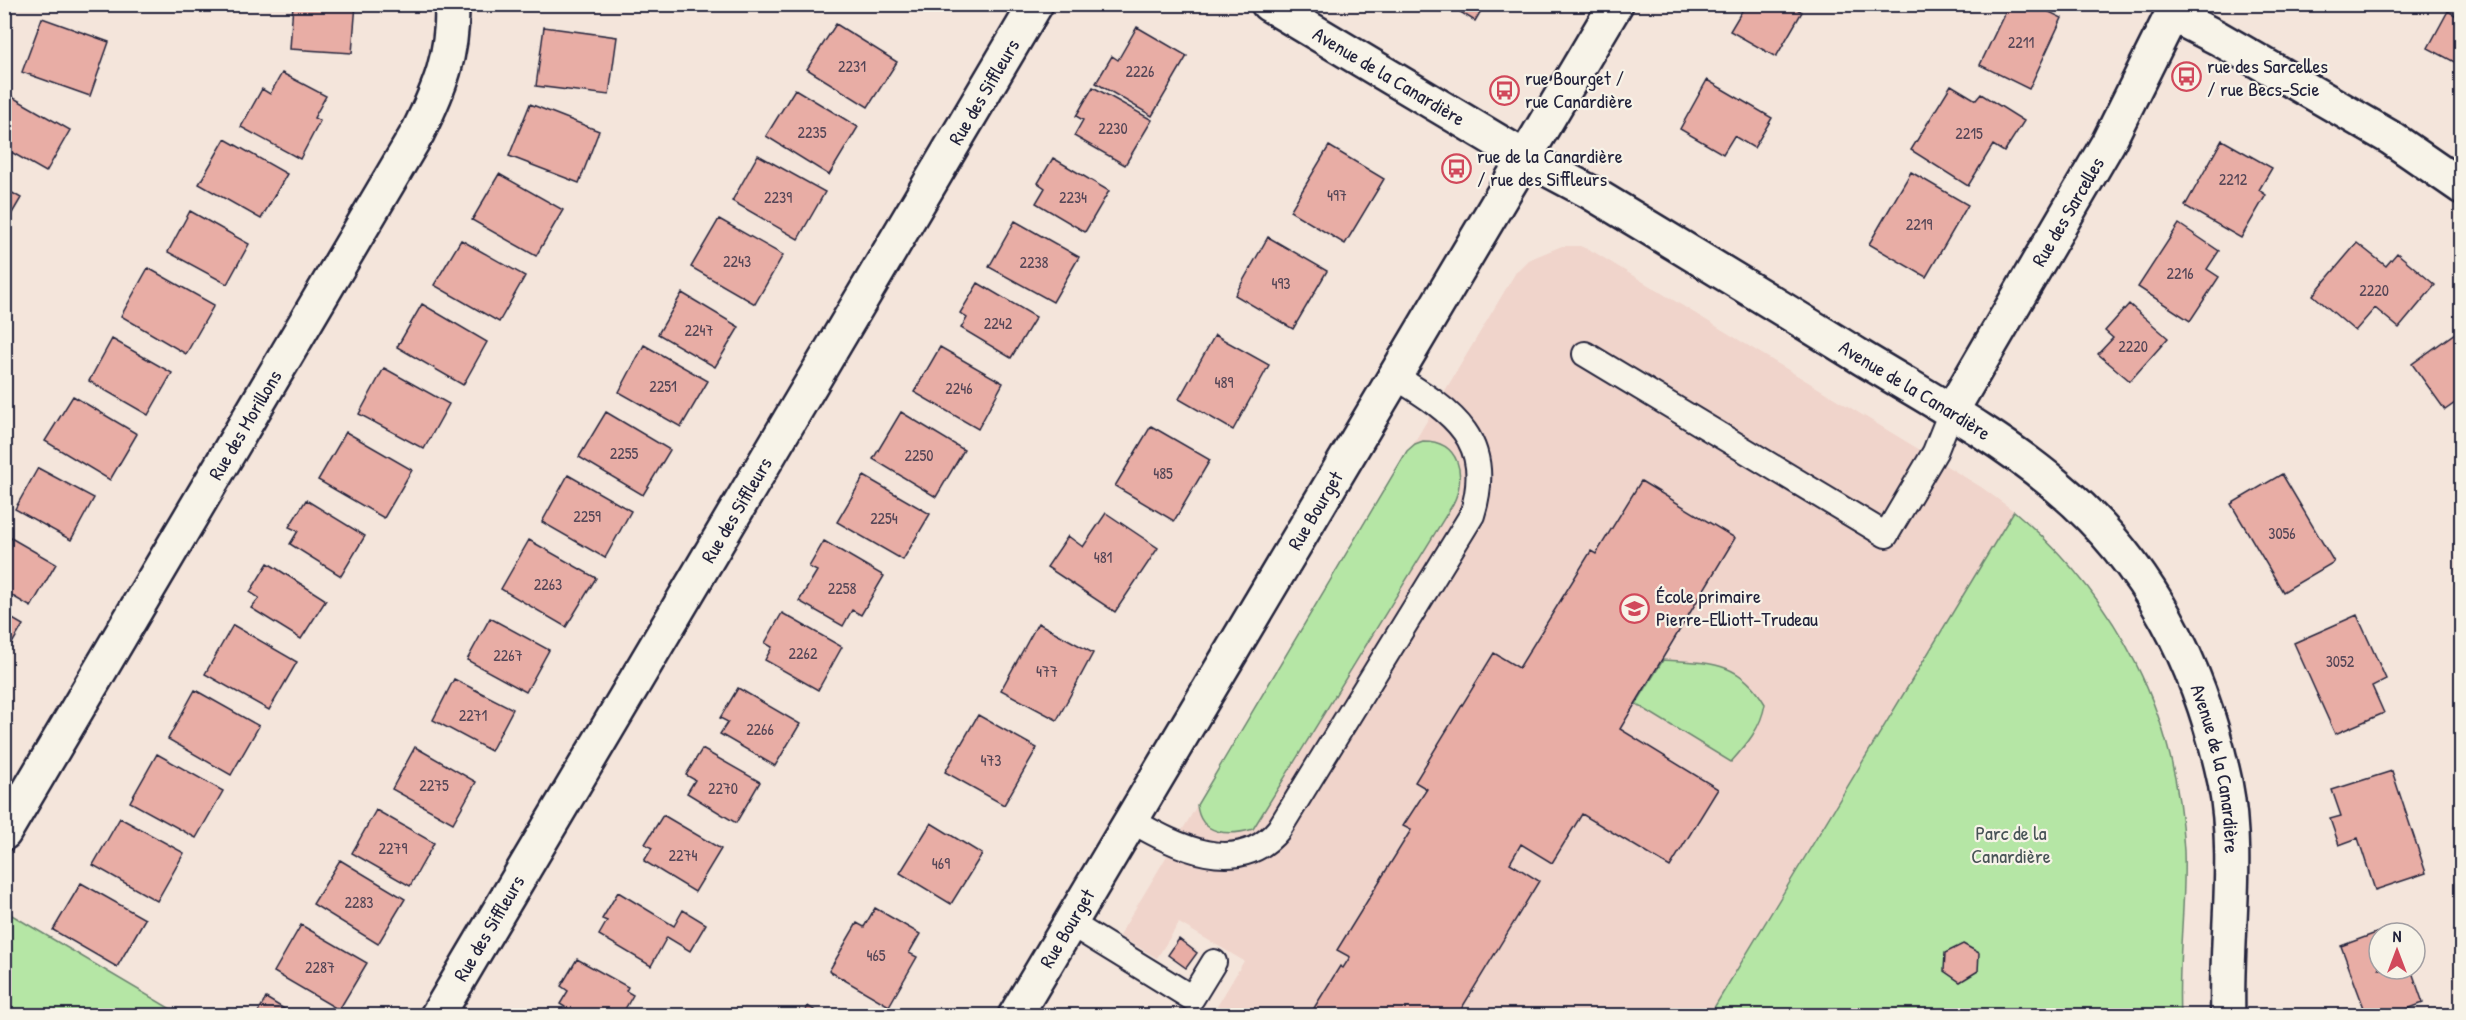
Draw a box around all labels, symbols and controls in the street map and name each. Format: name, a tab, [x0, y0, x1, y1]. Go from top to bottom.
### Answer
street label: Avenue de la Canardière	[1308, 20, 1470, 132]
house number: 2211	[2008, 31, 2034, 53]
street label: Rue des Siffleurs	[942, 33, 1026, 149]
place label: rue des Sarcelles / rue Becs-Scie	[2207, 52, 2328, 102]
house number: 2231	[838, 55, 866, 77]
house number: 2226	[1126, 60, 1154, 82]
bus stop icon: rue des Sarcelles / rue Becs-Scie	[2170, 61, 2202, 93]
place label: rue Bourget / rue Canardière	[1525, 64, 1633, 114]
bus stop icon: rue Bourget / rue Canardière	[1488, 74, 1520, 106]
house number: 2230	[1098, 117, 1128, 139]
house number: 2235	[798, 121, 827, 143]
house number: 2215	[1955, 122, 1983, 144]
place label: rue de la Canardière / rue des Siffleurs	[1477, 142, 1623, 192]
street label: Rue des Sarcelles	[2025, 151, 2110, 271]
bus stop icon: rue de la Canardière / rue des Siffleurs	[1440, 152, 1472, 184]
house number: 2212	[2219, 168, 2248, 190]
house number: 497	[1327, 184, 1347, 206]
house number: 2239	[764, 186, 792, 208]
house number: 2234	[1059, 186, 1087, 208]
house number: 2219	[1906, 213, 1932, 235]
house number: 2243	[723, 250, 751, 272]
house number: 2238	[1019, 251, 1049, 273]
house number: 2216	[2166, 262, 2194, 284]
house number: 493	[1271, 272, 1291, 294]
house number: 2220	[2359, 279, 2389, 301]
house number: 2242	[984, 312, 1013, 334]
house number: 2247	[685, 319, 714, 341]
street label: Avenue de la Canardière	[1834, 333, 1996, 446]
house number: 2220	[2118, 335, 2148, 357]
street label: Rue des Morillons	[202, 364, 288, 485]
house number: 489	[1215, 371, 1234, 393]
house number: 2251	[649, 375, 677, 397]
house number: 2246	[945, 377, 973, 399]
house number: 2255	[610, 442, 638, 464]
house number: 2250	[905, 444, 933, 466]
street label: Rue des Siffleurs	[694, 452, 778, 568]
house number: 485	[1153, 462, 1173, 484]
street label: Rue Bourget	[1281, 465, 1349, 555]
house number: 2259	[573, 505, 601, 527]
house number: 2254	[870, 507, 898, 529]
house number: 3056	[2268, 522, 2296, 544]
house number: 481	[1094, 546, 1113, 568]
house number: 2263	[534, 573, 562, 595]
house number: 2258	[828, 577, 856, 599]
place label: École primaire Pierre-Elliott-Trudeau	[1656, 582, 1818, 632]
school or university icon: École primaire Pierre-Elliott-Trudeau	[1619, 592, 1651, 624]
house number: 2262	[789, 642, 818, 664]
house number: 2267	[493, 644, 523, 666]
house number: 3052	[2326, 650, 2355, 672]
house number: 477	[1036, 660, 1058, 682]
street label: Avenue de la Canardière	[2185, 680, 2246, 854]
house number: 2271	[459, 704, 488, 726]
house number: 2266	[746, 718, 774, 740]
house number: 473	[980, 749, 1002, 771]
house number: 2275	[419, 774, 449, 796]
house number: 2270	[708, 777, 738, 799]
park label: Parc de la Canardière	[1971, 819, 2051, 869]
house number: 2279	[379, 837, 408, 859]
house number: 2274	[669, 844, 697, 866]
house number: 469	[932, 852, 950, 874]
street label: Rue des Siffleurs	[447, 870, 531, 986]
street label: Rue Bourget	[1033, 883, 1101, 972]
house number: 2283	[344, 891, 374, 913]
north arrow	[2367, 921, 2427, 981]
text: N	[2393, 925, 2402, 947]
house number: 465	[866, 944, 886, 966]
house number: 2287	[305, 956, 335, 978]

